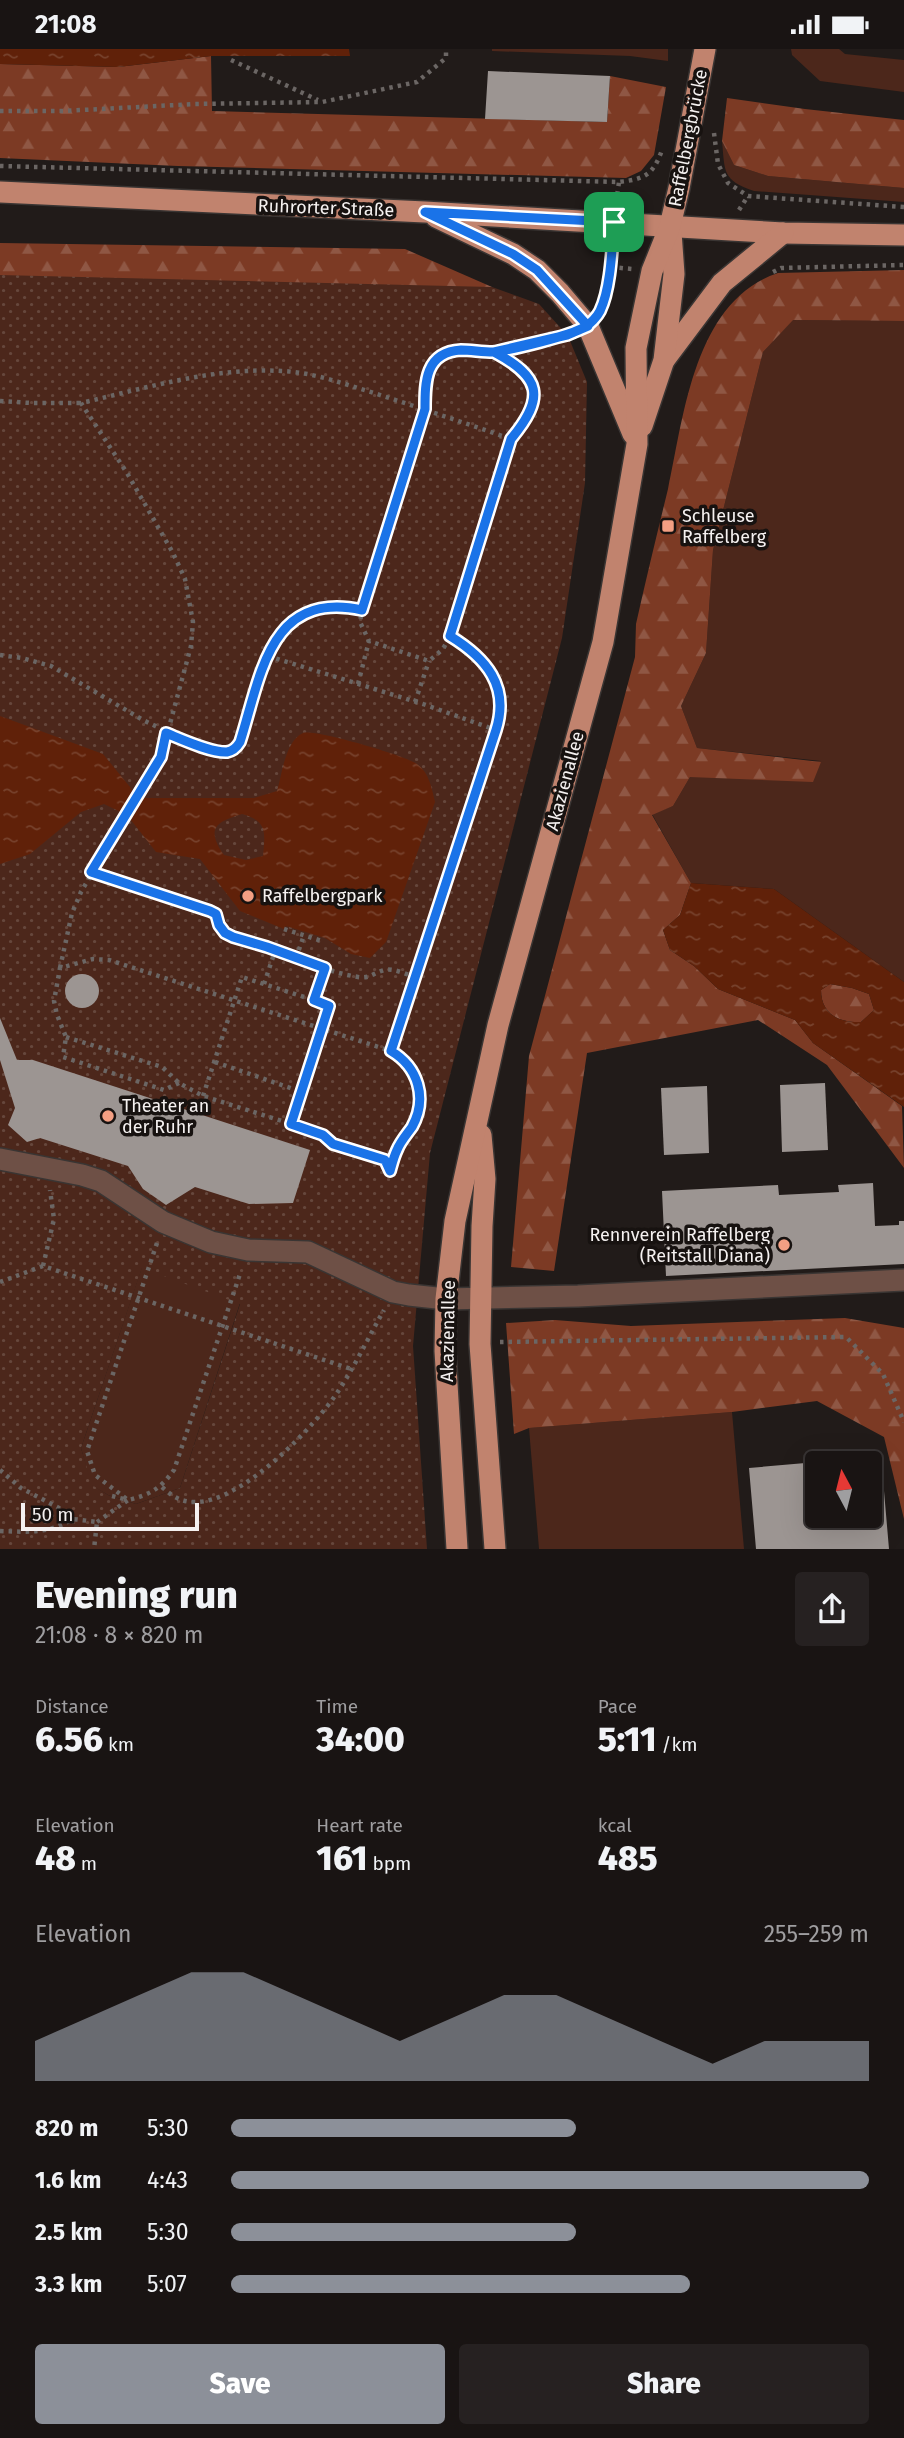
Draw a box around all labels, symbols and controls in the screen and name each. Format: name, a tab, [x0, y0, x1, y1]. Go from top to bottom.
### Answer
text: 21:08	[35, 9, 97, 40]
street label: Raffelbergbrücke	[664, 67, 712, 209]
pin	[584, 192, 644, 252]
street label: Ruhrorter Straße	[257, 195, 395, 221]
icon: arrive	[595, 203, 633, 241]
place label: Schleuse Raffelberg	[682, 505, 767, 548]
marker: Schleuse Raffelberg	[660, 518, 676, 534]
street label: Akazienallee	[541, 729, 589, 833]
place label: Raffelbergpark	[262, 885, 383, 907]
marker: Raffelbergpark	[240, 888, 256, 904]
place label: Theater an der Ruhr	[122, 1095, 209, 1138]
marker: Theater an der Ruhr	[100, 1108, 116, 1124]
place label: Rennverein Raffelberg (Reitstall Diana)	[589, 1224, 771, 1267]
marker: Rennverein Raffelberg (Reitstall Diana)	[776, 1237, 792, 1253]
street label: Akazienallee	[436, 1280, 460, 1382]
north arrow	[805, 1451, 882, 1528]
map controls	[805, 1451, 882, 1528]
scale bar	[21, 1500, 200, 1532]
text: 50 m	[32, 1503, 73, 1526]
text: Evening run	[35, 1572, 238, 1618]
button: share	[795, 1572, 869, 1646]
text: 21:08 · 8 × 820 m	[35, 1621, 203, 1649]
text: Distance	[35, 1695, 109, 1718]
text: Time	[316, 1695, 358, 1718]
text: Pace	[598, 1695, 637, 1718]
text: 6.56	[35, 1718, 103, 1760]
text: 34:00	[316, 1718, 405, 1760]
text: 5:11	[598, 1718, 657, 1760]
text: km	[103, 1733, 134, 1756]
text: /km	[657, 1733, 697, 1756]
text: Elevation	[35, 1814, 115, 1837]
text: Heart rate	[316, 1814, 403, 1837]
text: kcal	[598, 1814, 632, 1837]
text: 48	[35, 1837, 76, 1879]
text: 161	[316, 1837, 367, 1879]
text: 485	[598, 1837, 658, 1879]
text: m	[76, 1852, 97, 1875]
text: bpm	[367, 1852, 411, 1875]
text: Elevation	[35, 1920, 131, 1948]
text: 255–259 m	[764, 1920, 869, 1948]
text: 820 m	[35, 2114, 98, 2142]
text: 5:30	[147, 2114, 189, 2142]
text: 1.6 km	[35, 2166, 102, 2194]
text: 4:43	[147, 2166, 188, 2194]
text: 2.5 km	[35, 2218, 103, 2246]
text: 5:30	[147, 2218, 189, 2246]
text: 3.3 km	[35, 2270, 102, 2298]
text: 5:07	[147, 2270, 187, 2298]
button: Save	[35, 2344, 445, 2424]
button: Share	[459, 2344, 869, 2424]

